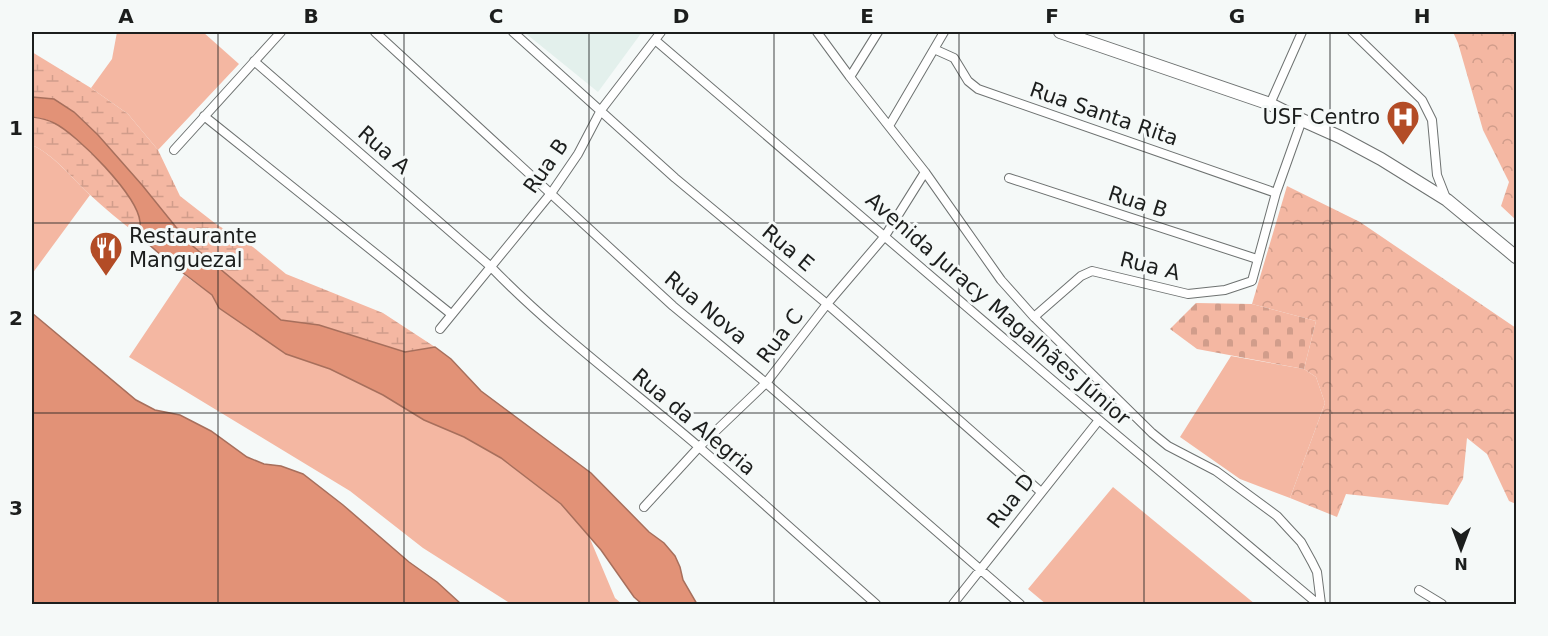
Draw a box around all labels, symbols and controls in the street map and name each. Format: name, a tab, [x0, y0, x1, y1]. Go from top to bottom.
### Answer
text: A	[118, 4, 134, 28]
text: B	[303, 4, 319, 28]
text: C	[489, 4, 503, 28]
text: D	[673, 4, 689, 28]
text: E	[860, 4, 874, 28]
text: F	[1045, 4, 1059, 28]
text: G	[1229, 4, 1245, 28]
text: H	[1414, 4, 1430, 28]
street label: Rua Santa Rita	[1027, 77, 1181, 151]
hospital icon: USF Centro	[1385, 99, 1421, 146]
place label: USF Centro	[1262, 105, 1380, 129]
text: 1	[9, 116, 23, 140]
street label: Rua A	[353, 121, 415, 179]
street label: Rua B	[519, 134, 573, 198]
street label: Rua B	[1105, 181, 1171, 223]
street label: Avenida Juracy Magalhães Júnior	[861, 188, 1135, 430]
street label: Rua E	[757, 220, 819, 276]
place label: Restaurante Manguezal	[129, 224, 257, 272]
restaurant icon: Restaurante Manguezal	[88, 230, 124, 277]
street label: Rua A	[1118, 247, 1183, 285]
street label: Rua Nova	[660, 267, 752, 349]
street label: Rua C	[752, 304, 808, 368]
text: 2	[9, 306, 23, 330]
street label: Rua da Alegria	[628, 364, 760, 480]
street label: Rua D	[982, 469, 1040, 533]
text: 3	[9, 496, 23, 520]
north arrow	[1431, 519, 1491, 579]
text: N	[1454, 554, 1468, 573]

